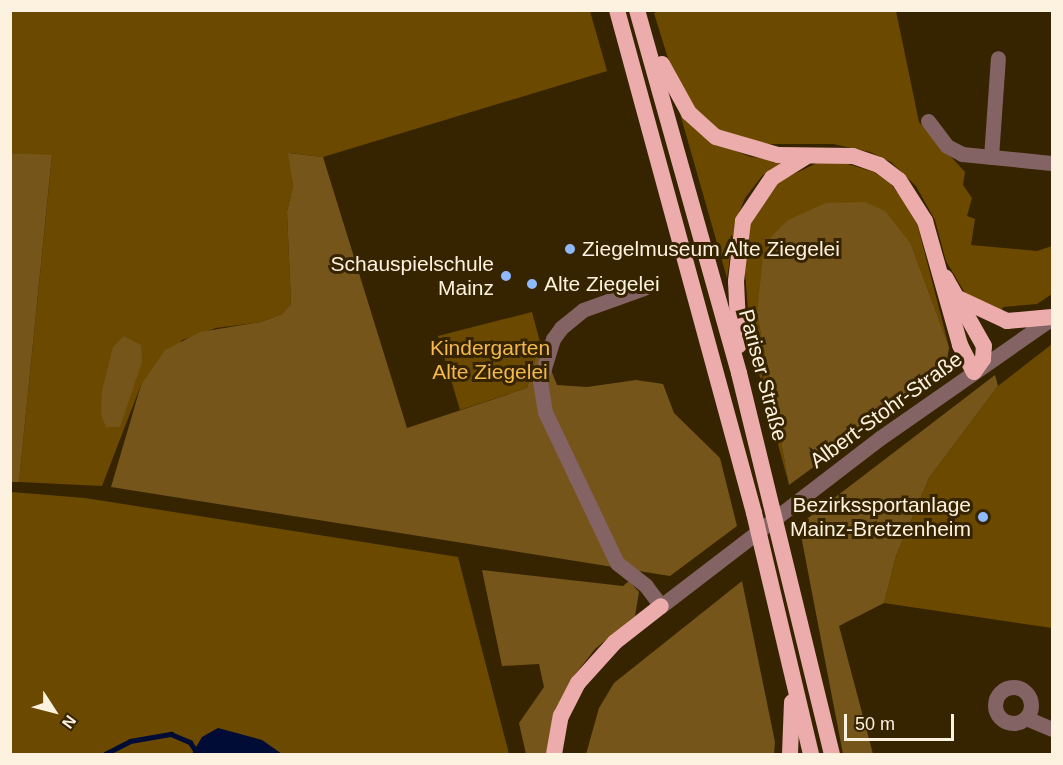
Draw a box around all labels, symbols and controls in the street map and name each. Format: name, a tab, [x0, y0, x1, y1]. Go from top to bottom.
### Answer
place label: Ziegelmuseum Alte Ziegelei	[582, 236, 841, 262]
marker: Ziegelmuseum Alte Ziegelei	[563, 242, 577, 256]
place label: Schauspielschule Mainz	[331, 251, 494, 301]
marker: Schauspielschule Mainz	[499, 269, 513, 283]
place label: Alte Ziegelei	[544, 271, 660, 297]
marker: Alte Ziegelei	[525, 277, 539, 291]
street label: Pariser Straße	[733, 306, 793, 444]
park label: Kindergarten Alte Ziegelei	[430, 335, 550, 385]
street label: Albert-Stohr-Straße	[805, 346, 967, 474]
place label: Bezirkssportanlage Mainz-Bretzenheim	[790, 492, 971, 542]
marker: Bezirkssportanlage Mainz-Bretzenheim	[976, 510, 990, 524]
north arrow	[24, 681, 84, 741]
scale bar	[847, 702, 956, 740]
text: N	[59, 712, 79, 732]
text: 50 m	[855, 714, 895, 734]

